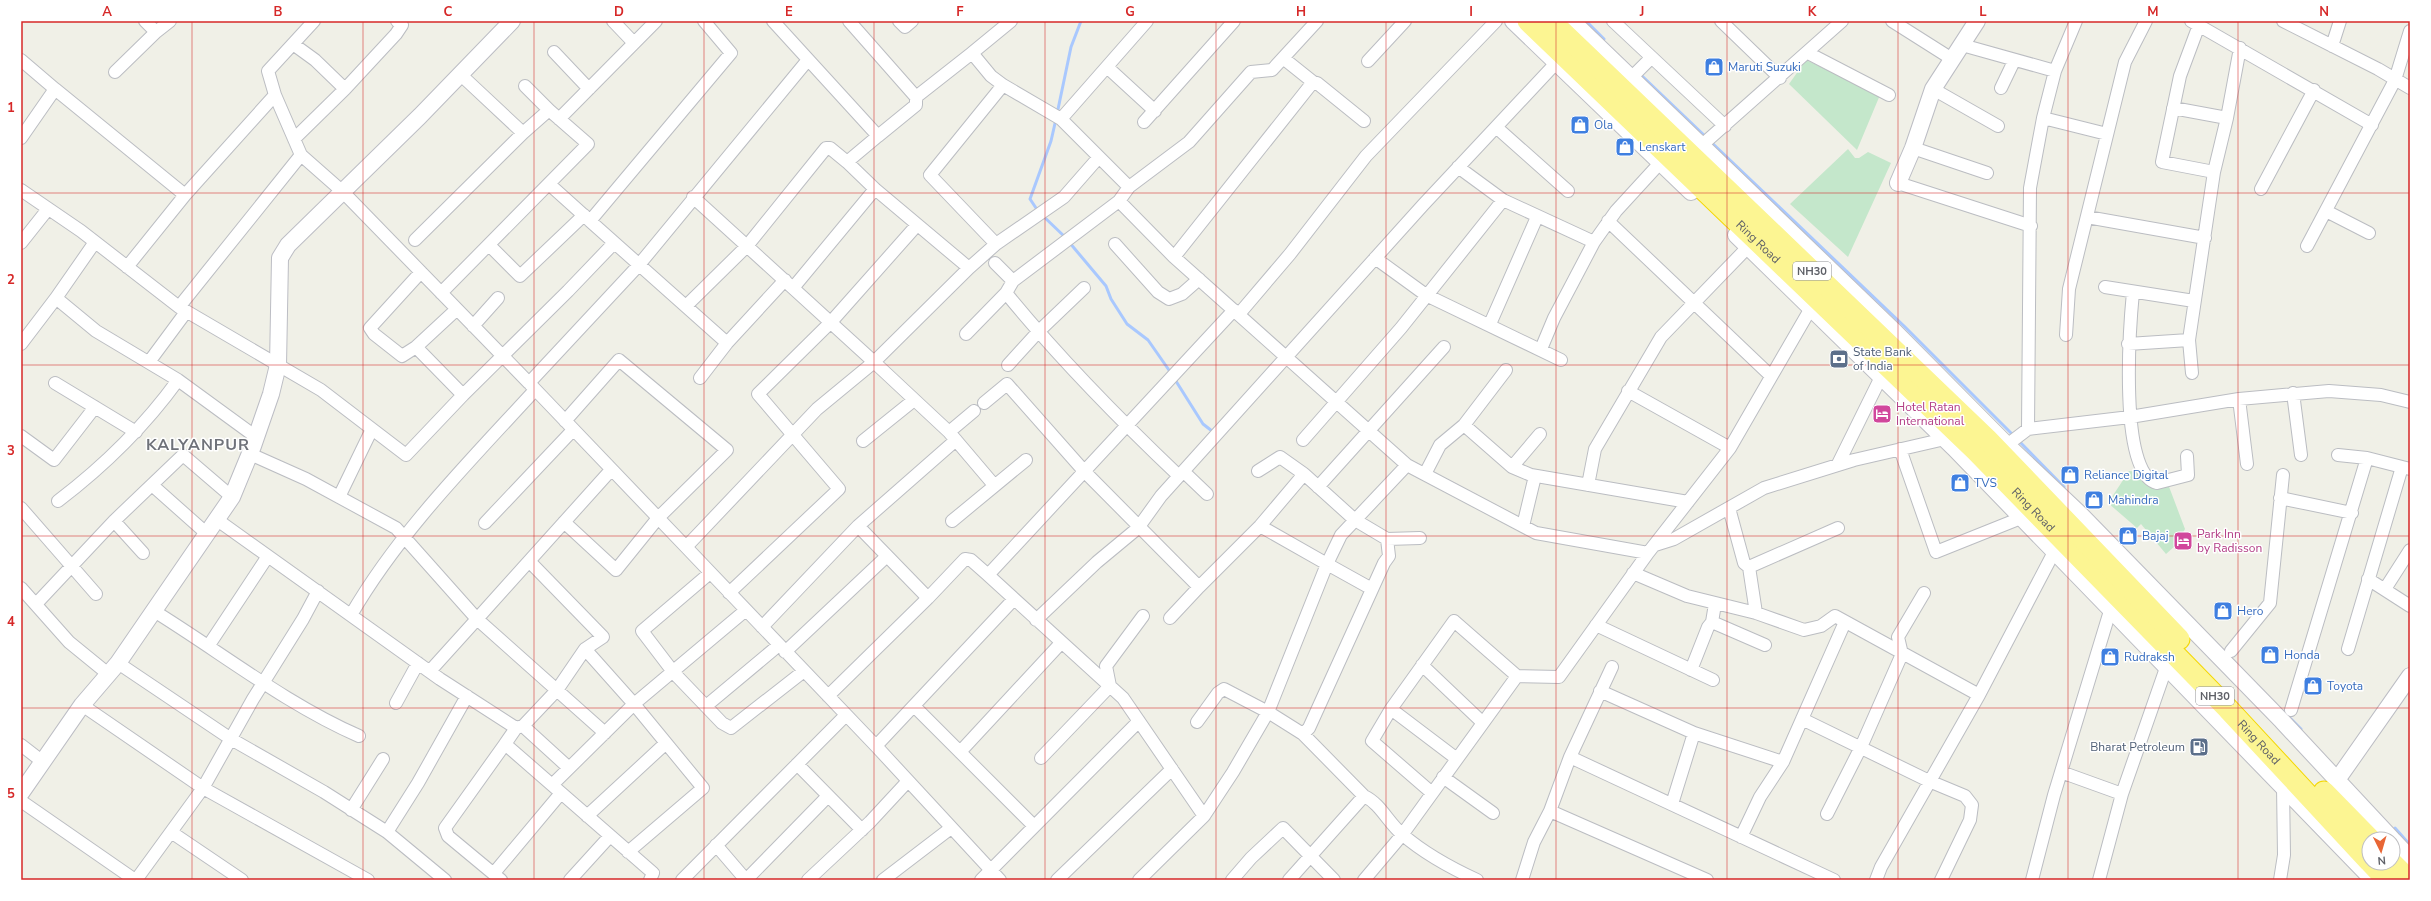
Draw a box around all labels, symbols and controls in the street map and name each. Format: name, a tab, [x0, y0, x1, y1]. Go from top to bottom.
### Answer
text: A	[102, 3, 112, 21]
text: B	[274, 3, 283, 21]
text: C	[444, 3, 453, 21]
text: D	[614, 3, 624, 21]
text: E	[785, 3, 793, 21]
text: F	[956, 3, 964, 21]
text: G	[1125, 3, 1135, 21]
text: H	[1296, 3, 1306, 21]
text: I	[1469, 3, 1473, 21]
text: J	[1639, 3, 1644, 21]
text: K	[1808, 3, 1817, 21]
text: L	[1979, 3, 1987, 21]
text: M	[2147, 3, 2159, 21]
text: N	[2319, 3, 2329, 21]
shop icon: Maruti Suzuki	[1703, 56, 1725, 78]
place label: Maruti Suzuki	[1728, 59, 1801, 75]
text: 1	[7, 99, 15, 117]
shop icon: Ola	[1569, 114, 1591, 136]
place label: Ola	[1594, 117, 1613, 133]
shop icon: Lenskart	[1614, 136, 1636, 158]
place label: Lenskart	[1639, 139, 1686, 155]
street label: Ring Road	[1732, 217, 1784, 267]
road number: NH30	[1793, 262, 1831, 280]
text: 2	[7, 271, 15, 289]
place label: State Bank of India	[1853, 344, 1913, 374]
bank icon: State Bank of India	[1828, 348, 1850, 370]
place label: Hotel Ratan International	[1896, 399, 1965, 429]
hotel icon: Hotel Ratan International	[1871, 403, 1893, 425]
district label: KALYANPUR	[146, 434, 250, 456]
text: 3	[7, 442, 15, 460]
shop icon: Reliance Digital	[2059, 464, 2081, 486]
place label: Reliance Digital	[2084, 467, 2169, 483]
shop icon: TVS	[1949, 472, 1971, 494]
place label: TVS	[1974, 475, 1997, 491]
street label: Ring Road	[2008, 484, 2059, 535]
shop icon: Mahindra	[2083, 489, 2105, 511]
place label: Mahindra	[2108, 492, 2159, 508]
shop icon: Bajaj	[2117, 525, 2139, 547]
place label: Park Inn by Radisson	[2197, 526, 2262, 556]
place label: Bajaj	[2142, 528, 2169, 544]
hotel icon: Park Inn by Radisson	[2172, 530, 2194, 552]
shop icon: Hero	[2212, 600, 2234, 622]
place label: Hero	[2237, 603, 2264, 619]
text: 4	[7, 613, 15, 631]
shop icon: Honda	[2259, 644, 2281, 666]
shop icon: Rudraksh	[2099, 646, 2121, 668]
place label: Honda	[2284, 647, 2320, 663]
place label: Rudraksh	[2124, 649, 2175, 665]
shop icon: Toyota	[2302, 675, 2324, 697]
place label: Toyota	[2327, 678, 2363, 694]
road number: NH30	[2196, 687, 2234, 705]
street label: Ring Road	[2234, 716, 2284, 768]
fuel station icon: Bharat Petroleum	[2188, 736, 2210, 758]
place label: Bharat Petroleum	[2090, 739, 2185, 755]
text: 5	[7, 785, 15, 803]
north arrow	[2361, 831, 2401, 871]
text: N	[2377, 853, 2387, 868]

